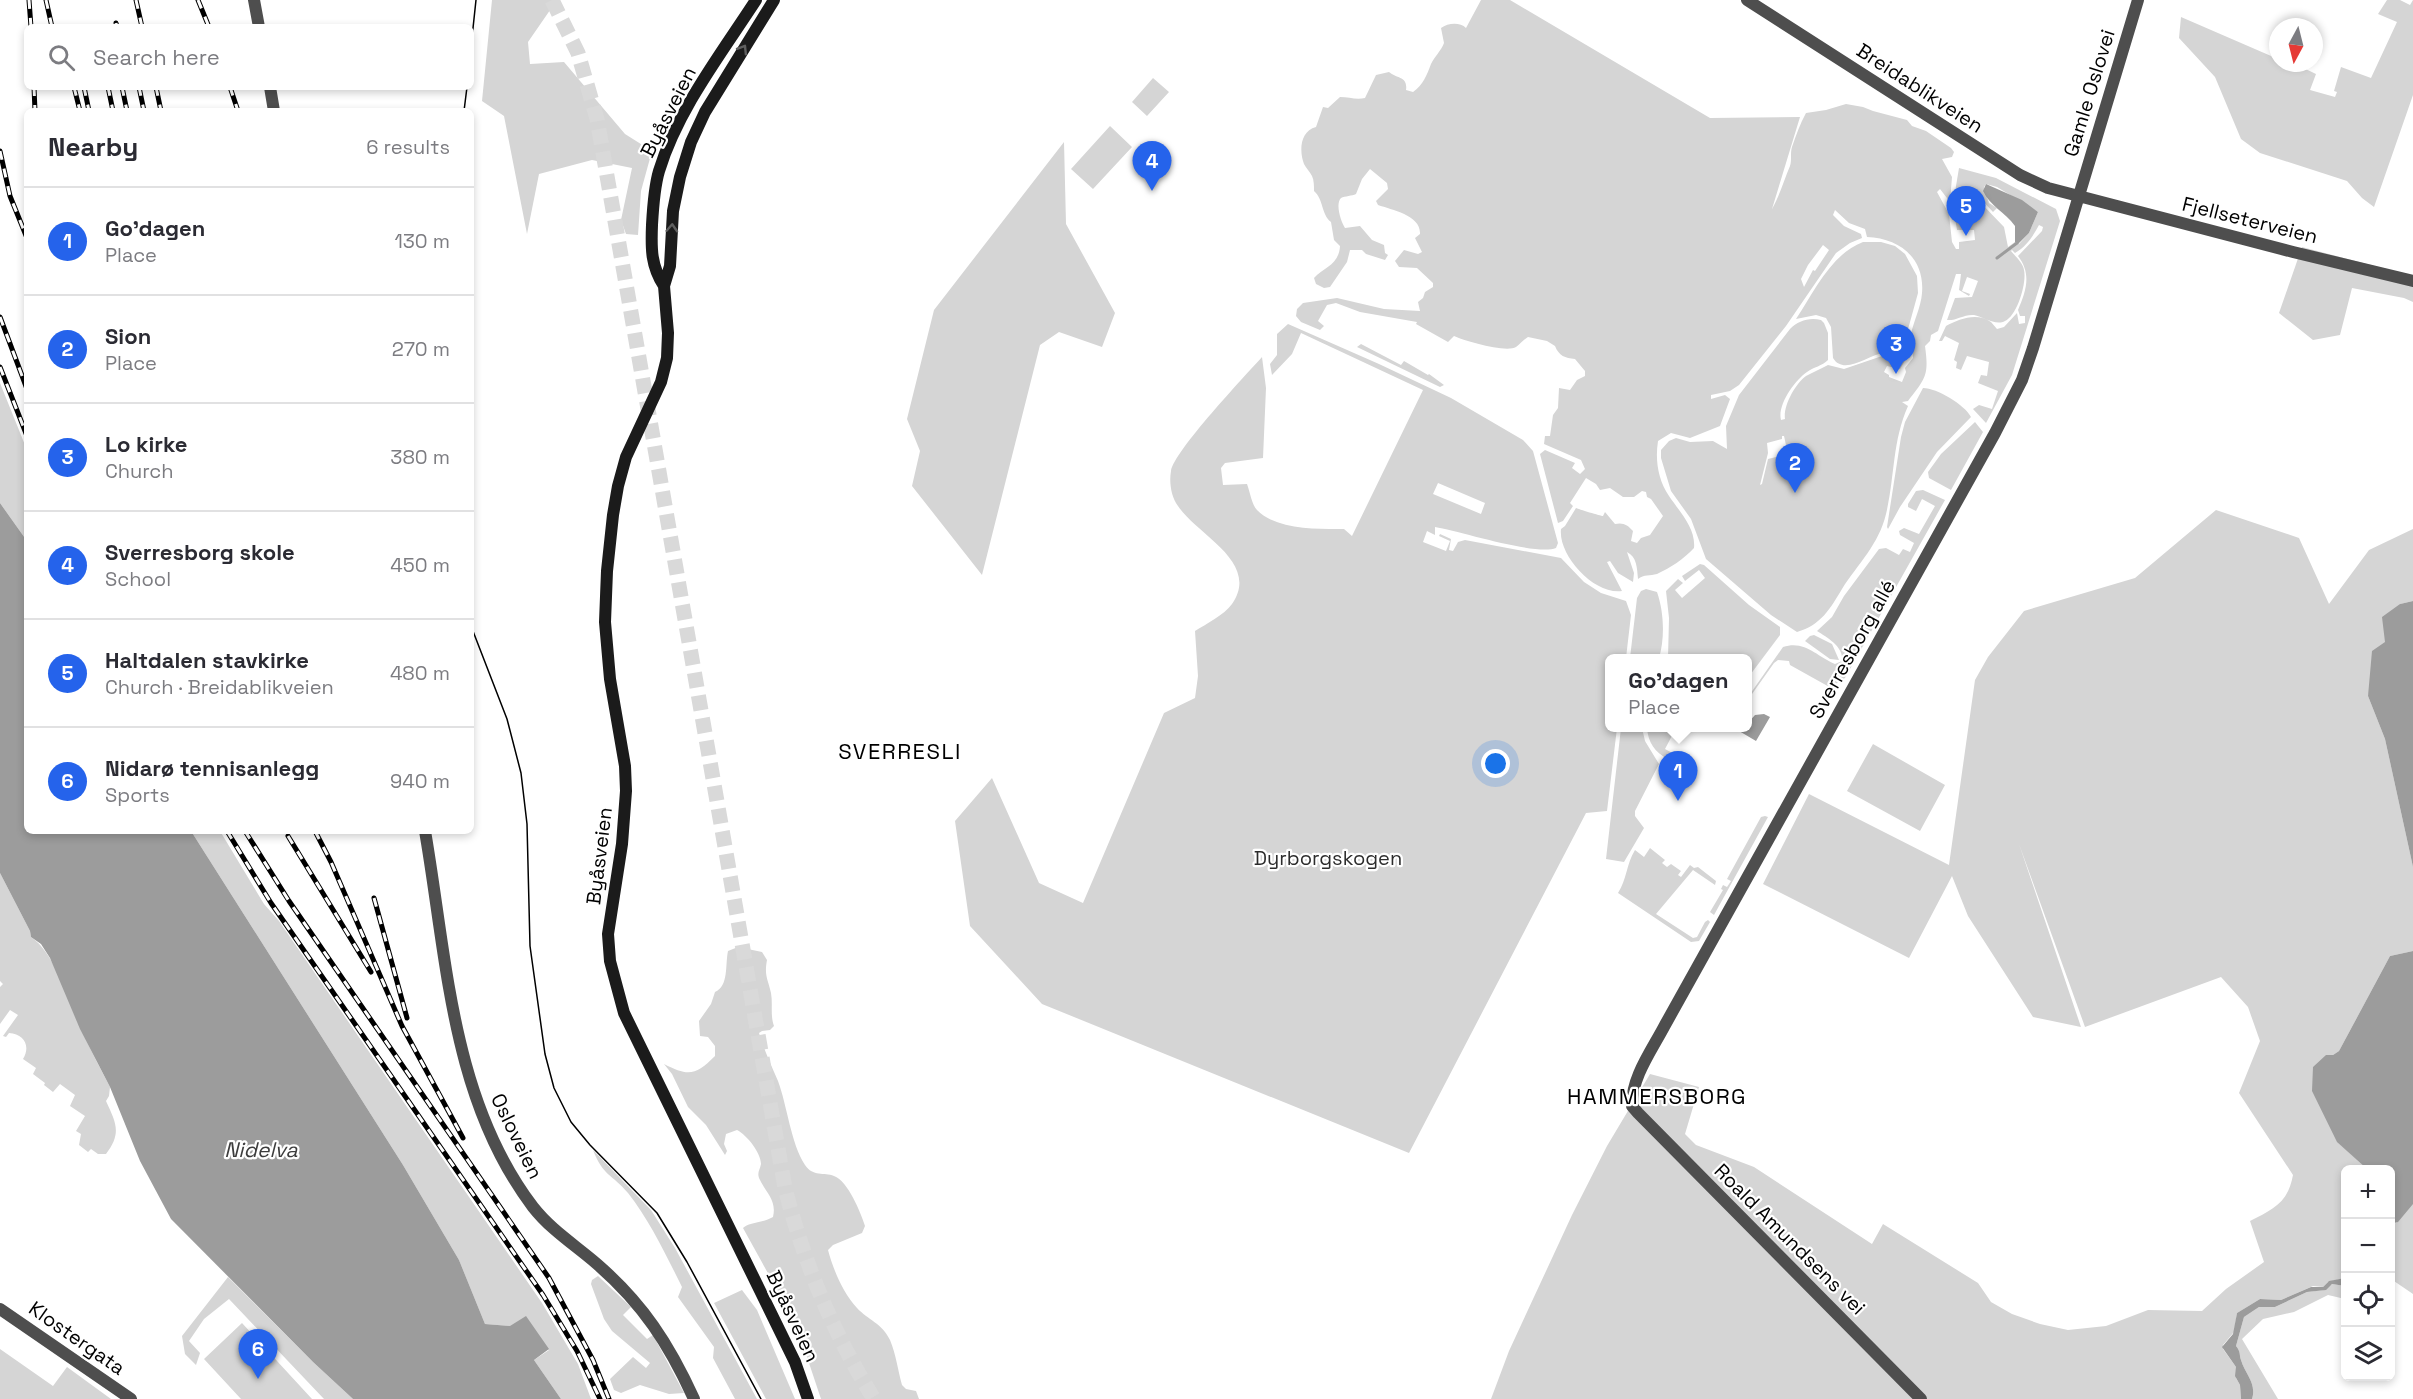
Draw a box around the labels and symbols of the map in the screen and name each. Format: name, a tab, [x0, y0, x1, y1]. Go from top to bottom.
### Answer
north arrow	[2269, 18, 2323, 72]
street label: Gamle Oslovei	[2057, 26, 2121, 160]
street label: Breidablikveien	[1852, 37, 1988, 139]
one-way arrow	[735, 45, 747, 55]
street label: Byåsveien	[634, 62, 702, 162]
pin: 4	[1132, 142, 1172, 191]
pin: 5	[1946, 186, 1986, 236]
street label: Fjellseterveien	[2180, 191, 2320, 249]
one-way arrow	[666, 224, 679, 233]
pin: 3	[1876, 324, 1916, 374]
pin: 2	[1776, 444, 1814, 493]
street label: Sverresborg allé	[1803, 575, 1901, 723]
district label: SVERRESLI	[838, 737, 962, 765]
your location	[1481, 749, 1510, 778]
pin: 1	[1658, 752, 1698, 801]
street label: Byåsveien	[580, 806, 618, 906]
park label: Dyrborgskogen	[1254, 845, 1402, 871]
district label: HAMMERSBORG	[1567, 1082, 1747, 1110]
street label: Osloveien	[485, 1089, 549, 1183]
water label: Nidelva	[224, 1136, 299, 1163]
street label: Roald Amundsens vei	[1709, 1158, 1871, 1320]
street label: Byåsveien	[760, 1266, 826, 1366]
street label: Klostergata	[24, 1295, 130, 1381]
pin: 6	[238, 1330, 278, 1379]

